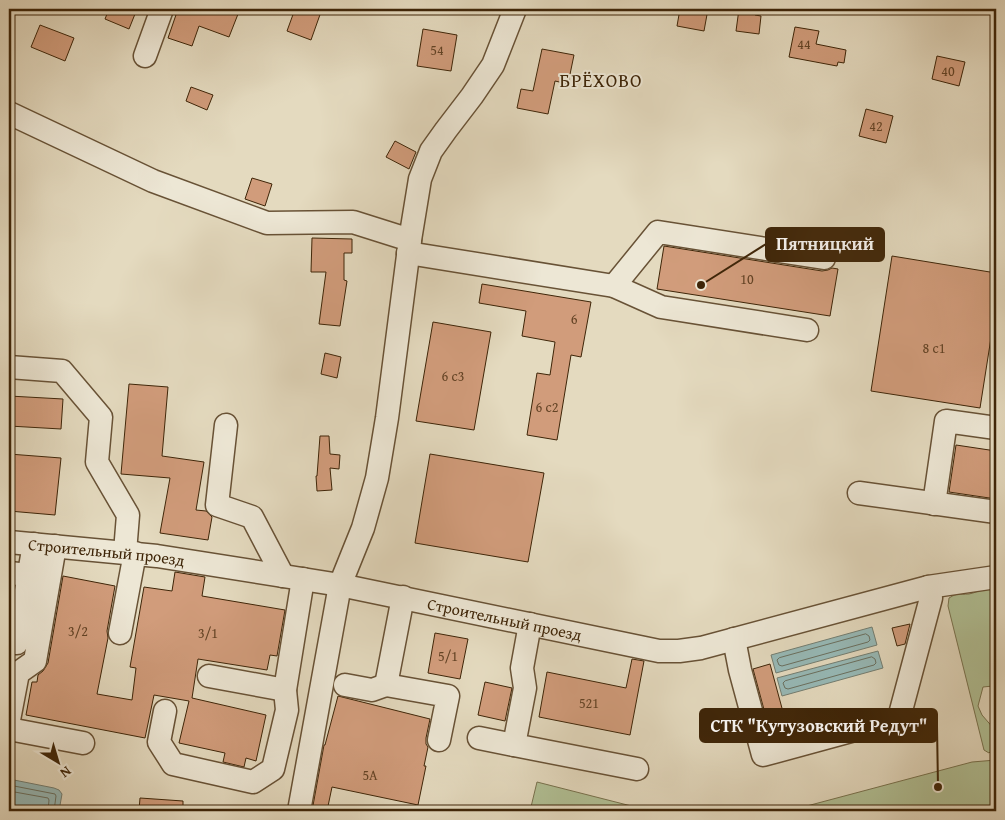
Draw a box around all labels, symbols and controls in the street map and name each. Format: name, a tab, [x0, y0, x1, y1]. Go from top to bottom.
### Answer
house number: 44	[797, 34, 811, 54]
house number: 54	[430, 40, 444, 60]
house number: 40	[941, 61, 955, 81]
district label: БРЁХОВО	[559, 66, 643, 94]
house number: 42	[869, 116, 883, 136]
callout: Пятницкий	[766, 228, 884, 261]
text: Пятницкий	[776, 230, 874, 257]
house number: 10	[740, 269, 754, 289]
house number: 6	[571, 309, 578, 329]
house number: 8 с1	[923, 338, 945, 358]
house number: 6 с3	[442, 366, 464, 386]
house number: 6 с2	[536, 397, 558, 417]
street label: Строительный проезд	[27, 532, 187, 572]
street label: Строительный проезд	[425, 591, 584, 647]
house number: 3/2	[68, 621, 88, 641]
house number: 3/1	[198, 623, 218, 643]
house number: 5/1	[438, 646, 458, 666]
house number: 521	[579, 693, 599, 713]
callout: СТК "Кутузовский Редут"	[700, 709, 937, 742]
text: СТК "Кутузовский Редут"	[710, 712, 928, 739]
north arrow	[32, 738, 82, 788]
text: N	[56, 761, 76, 783]
house number: 5А	[362, 765, 378, 785]

